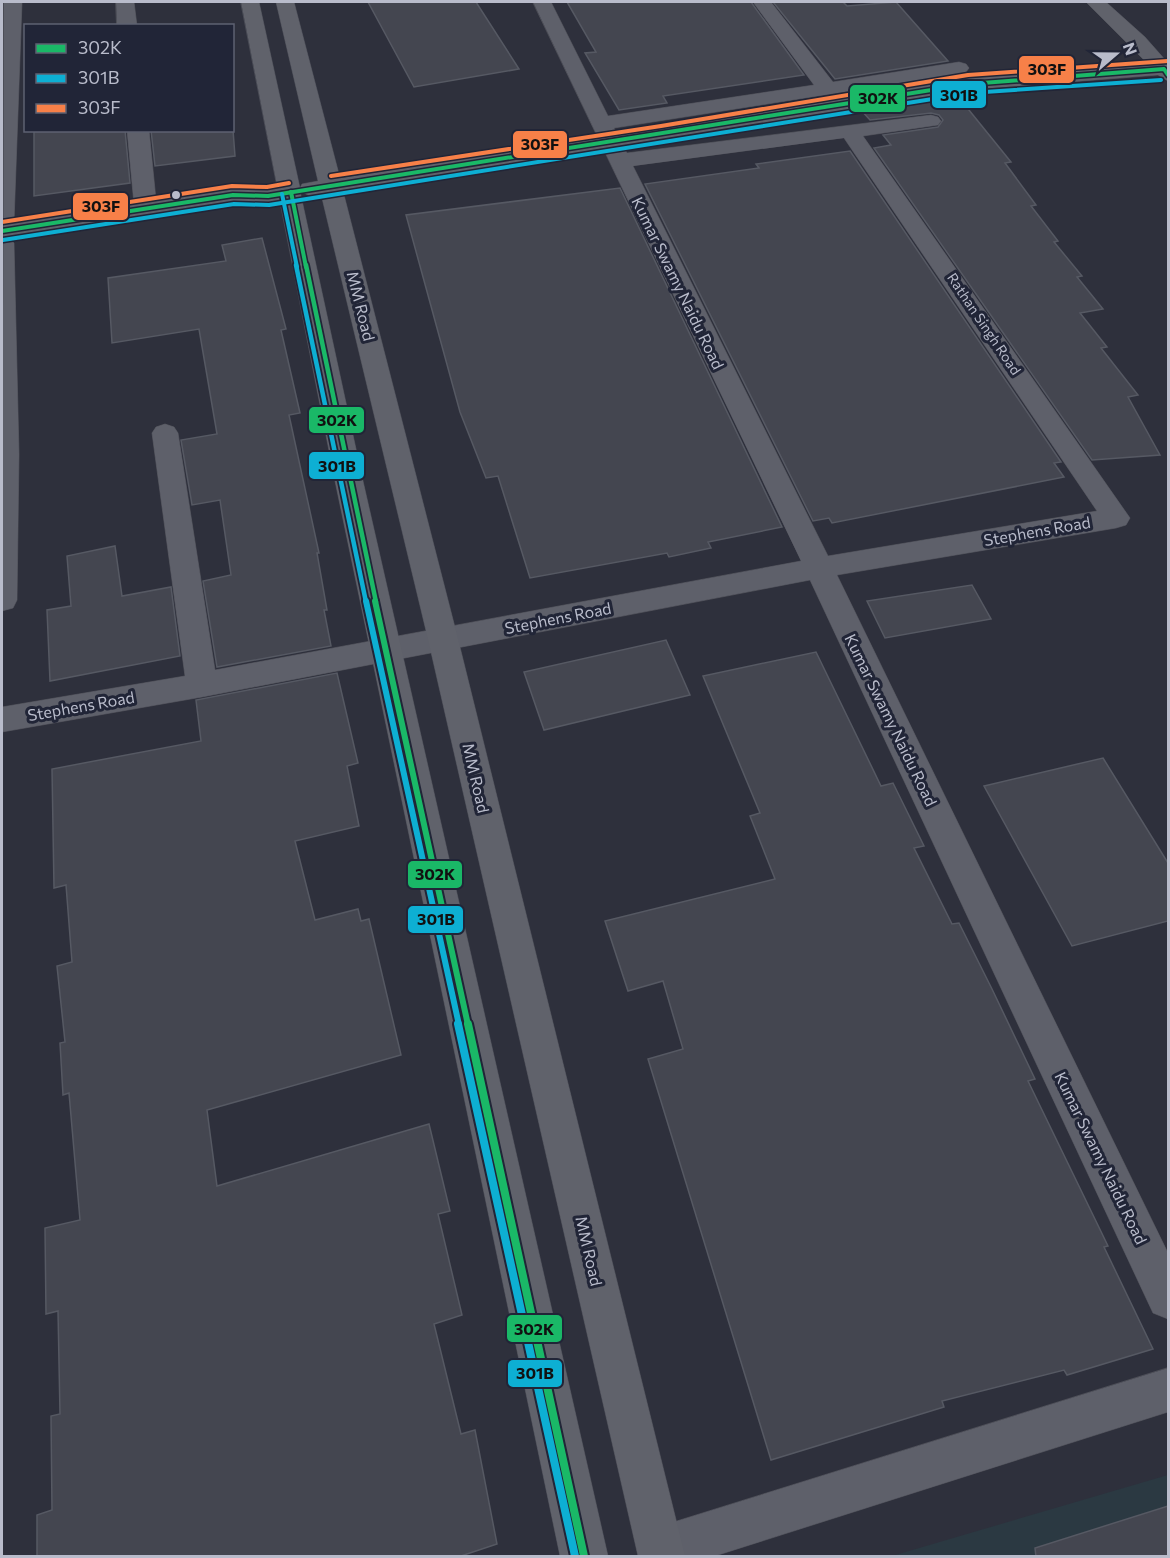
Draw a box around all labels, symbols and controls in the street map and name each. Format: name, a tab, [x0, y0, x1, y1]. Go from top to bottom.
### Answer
legend	[24, 24, 234, 132]
north arrow	[1086, 24, 1146, 84]
text: 302K	[78, 36, 122, 58]
text: N	[1120, 40, 1142, 58]
line badge: 303F	[1018, 55, 1075, 84]
text: 303F	[1028, 59, 1066, 78]
text: 301B	[78, 66, 119, 88]
line badge: 301B	[931, 80, 987, 109]
line badge: 302K	[849, 84, 906, 113]
text: 301B	[940, 85, 978, 104]
text: 302K	[858, 88, 898, 107]
text: 303F	[78, 96, 121, 118]
line badge: 303F	[512, 130, 568, 159]
text: 303F	[521, 134, 559, 153]
unlabelled marker	[170, 189, 182, 201]
line badge: 303F	[72, 192, 129, 221]
street label: Kumar Swamy Naidu Road	[628, 193, 729, 372]
text: 303F	[82, 196, 120, 215]
street label: MM Road	[344, 269, 379, 343]
street label: Rathan Singh Road	[944, 270, 1025, 378]
line badge: 302K	[308, 406, 365, 434]
text: 302K	[317, 410, 357, 429]
line badge: 301B	[308, 451, 365, 480]
text: 301B	[318, 456, 356, 475]
street label: Stephens Road	[982, 512, 1092, 549]
street label: Stephens Road	[503, 598, 613, 637]
street label: Kumar Swamy Naidu Road	[841, 630, 942, 809]
street label: Stephens Road	[26, 687, 136, 724]
street label: MM Road	[459, 741, 494, 815]
line badge: 302K	[407, 860, 463, 889]
text: 302K	[415, 864, 455, 883]
line badge: 301B	[407, 905, 464, 934]
text: 301B	[417, 909, 455, 928]
street label: Kumar Swamy Naidu Road	[1051, 1068, 1152, 1247]
street label: MM Road	[572, 1214, 607, 1288]
line badge: 302K	[506, 1314, 563, 1343]
text: 302K	[514, 1319, 554, 1338]
line badge: 301B	[507, 1359, 563, 1388]
text: 301B	[516, 1363, 554, 1382]

